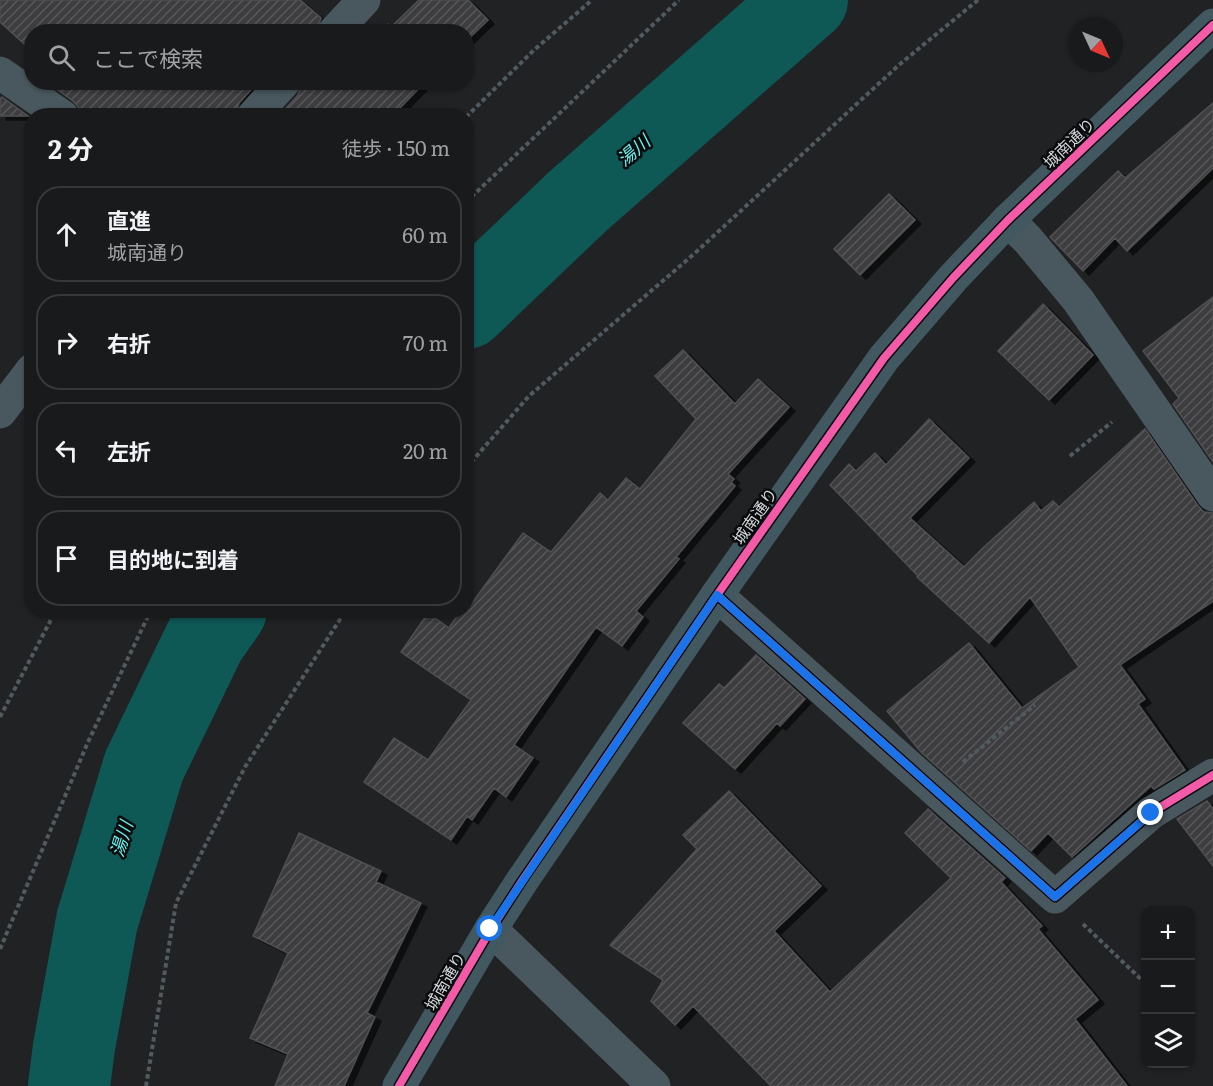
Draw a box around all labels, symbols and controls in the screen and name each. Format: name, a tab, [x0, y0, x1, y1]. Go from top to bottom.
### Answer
north arrow	[1069, 18, 1123, 72]
search box	[24, 24, 474, 90]
icon: search	[45, 41, 78, 74]
text: ここで検索	[93, 41, 203, 74]
street label: 城南通り	[1037, 111, 1100, 173]
water label: 湯川	[611, 127, 657, 172]
text: 2 分	[48, 128, 93, 167]
text: 徒歩 · 150 m	[342, 132, 450, 162]
text: 直進	[107, 203, 151, 236]
icon: ahead	[50, 218, 83, 251]
text: 60 m	[402, 219, 448, 249]
text: 城南通り	[107, 236, 187, 266]
icon: right	[50, 326, 83, 359]
text: 右折	[107, 326, 151, 359]
text: 70 m	[403, 327, 448, 357]
icon: left	[50, 434, 83, 467]
text: 左折	[107, 434, 151, 467]
text: 20 m	[403, 435, 448, 465]
street label: 城南通り	[726, 482, 782, 549]
icon: arrive	[50, 542, 83, 575]
text: 目的地に到着	[107, 542, 239, 575]
route end	[1137, 799, 1163, 825]
water label: 湯川	[102, 815, 139, 860]
map controls	[1141, 906, 1195, 1068]
button: +	[1141, 906, 1195, 960]
route start	[476, 915, 502, 941]
street label: 城南通り	[418, 947, 471, 1014]
button: −	[1141, 960, 1195, 1014]
button: layers	[1141, 1014, 1195, 1068]

